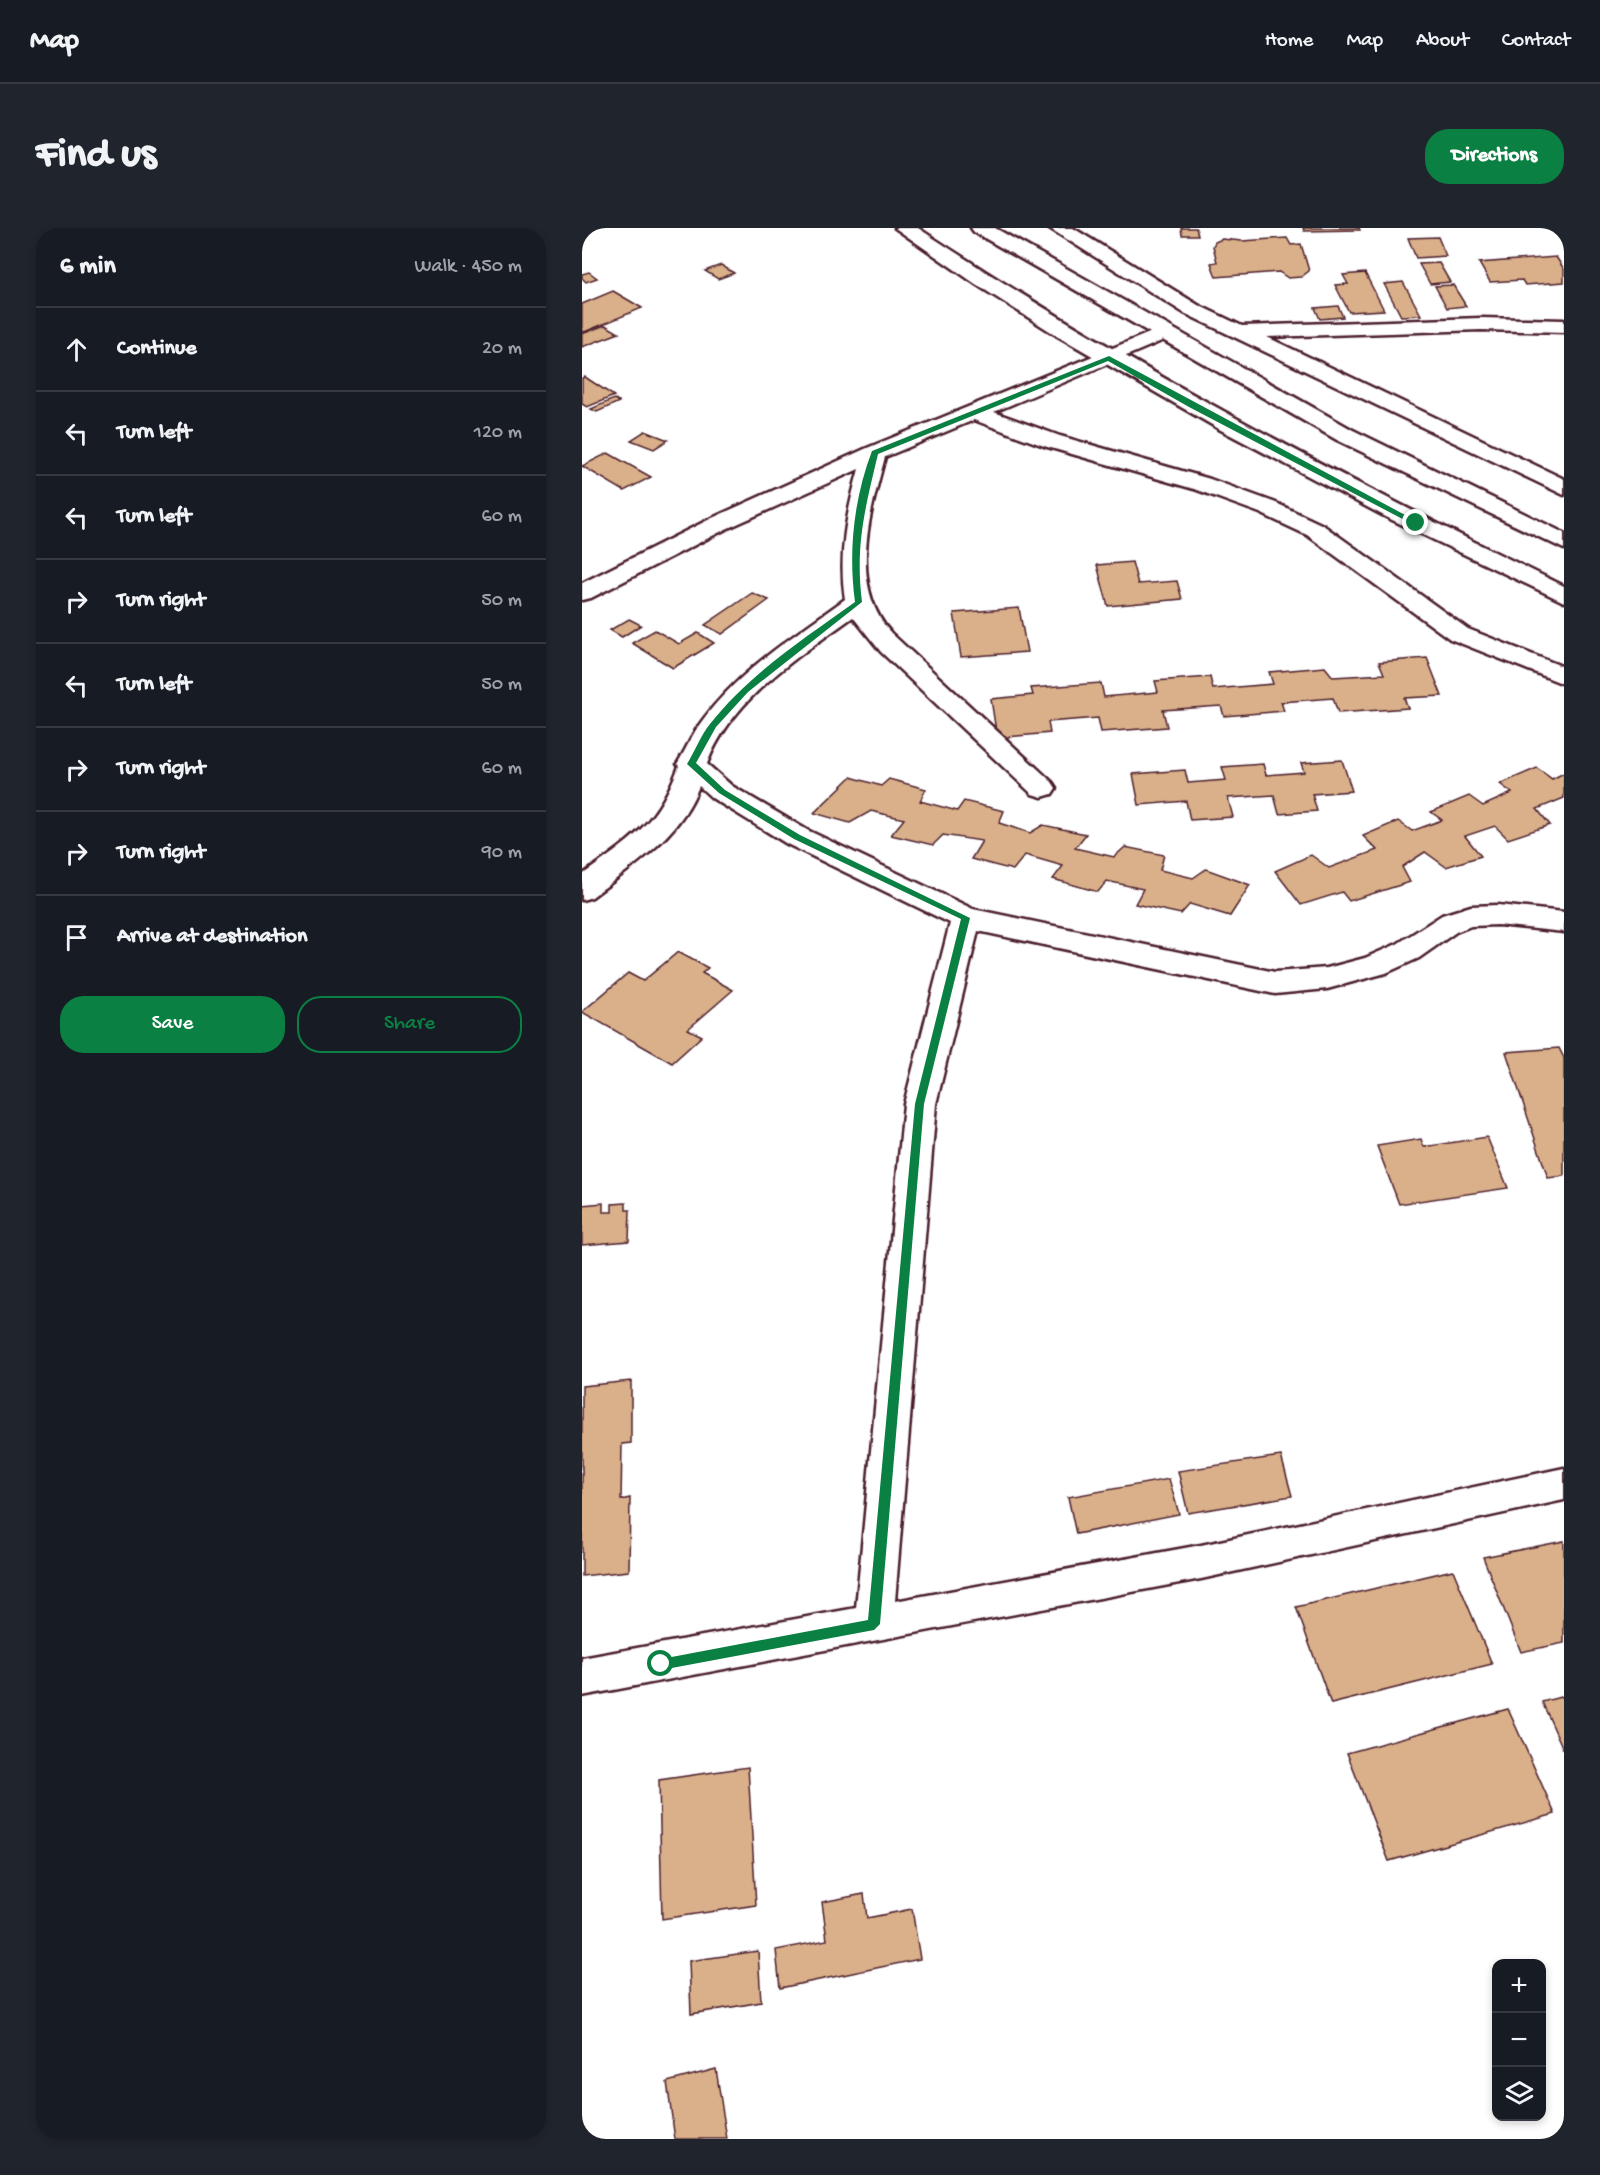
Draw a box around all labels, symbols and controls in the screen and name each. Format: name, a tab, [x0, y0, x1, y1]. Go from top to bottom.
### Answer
text: Map	[30, 25, 79, 58]
text: Home	[1265, 29, 1313, 54]
text: Map	[1346, 29, 1383, 54]
text: About	[1416, 29, 1469, 54]
text: Contact	[1502, 29, 1570, 54]
button: Directions	[1425, 129, 1564, 184]
text: Find us	[36, 132, 156, 181]
text: 6 min	[60, 252, 116, 283]
text: Walk · 450 m	[415, 256, 522, 279]
icon: ahead	[60, 333, 93, 366]
text: Continue	[117, 336, 197, 362]
text: 20 m	[482, 338, 522, 361]
icon: left	[60, 417, 93, 450]
text: Turn left	[117, 420, 191, 446]
text: 120 m	[474, 422, 522, 445]
icon: left	[60, 501, 93, 534]
text: Turn left	[117, 504, 191, 530]
text: 60 m	[482, 506, 522, 529]
route end	[1402, 509, 1428, 535]
icon: right	[60, 585, 93, 618]
text: Turn right	[117, 588, 205, 614]
text: 50 m	[481, 590, 522, 613]
icon: left	[60, 669, 93, 702]
text: Turn left	[117, 672, 191, 698]
text: 50 m	[481, 674, 522, 697]
icon: right	[60, 753, 93, 786]
text: Turn right	[117, 756, 205, 782]
text: 60 m	[482, 758, 522, 781]
icon: right	[60, 837, 93, 870]
text: Turn right	[117, 840, 205, 866]
text: 90 m	[482, 842, 522, 865]
icon: arrive	[60, 921, 93, 954]
text: Arrive at destination	[117, 924, 307, 950]
button: Save	[60, 996, 285, 1053]
button: Share	[297, 996, 522, 1053]
route start	[647, 1650, 673, 1676]
map controls	[1492, 1959, 1546, 2121]
button: +	[1492, 1959, 1546, 2013]
button: −	[1492, 2013, 1546, 2067]
button: layers	[1492, 2067, 1546, 2121]

